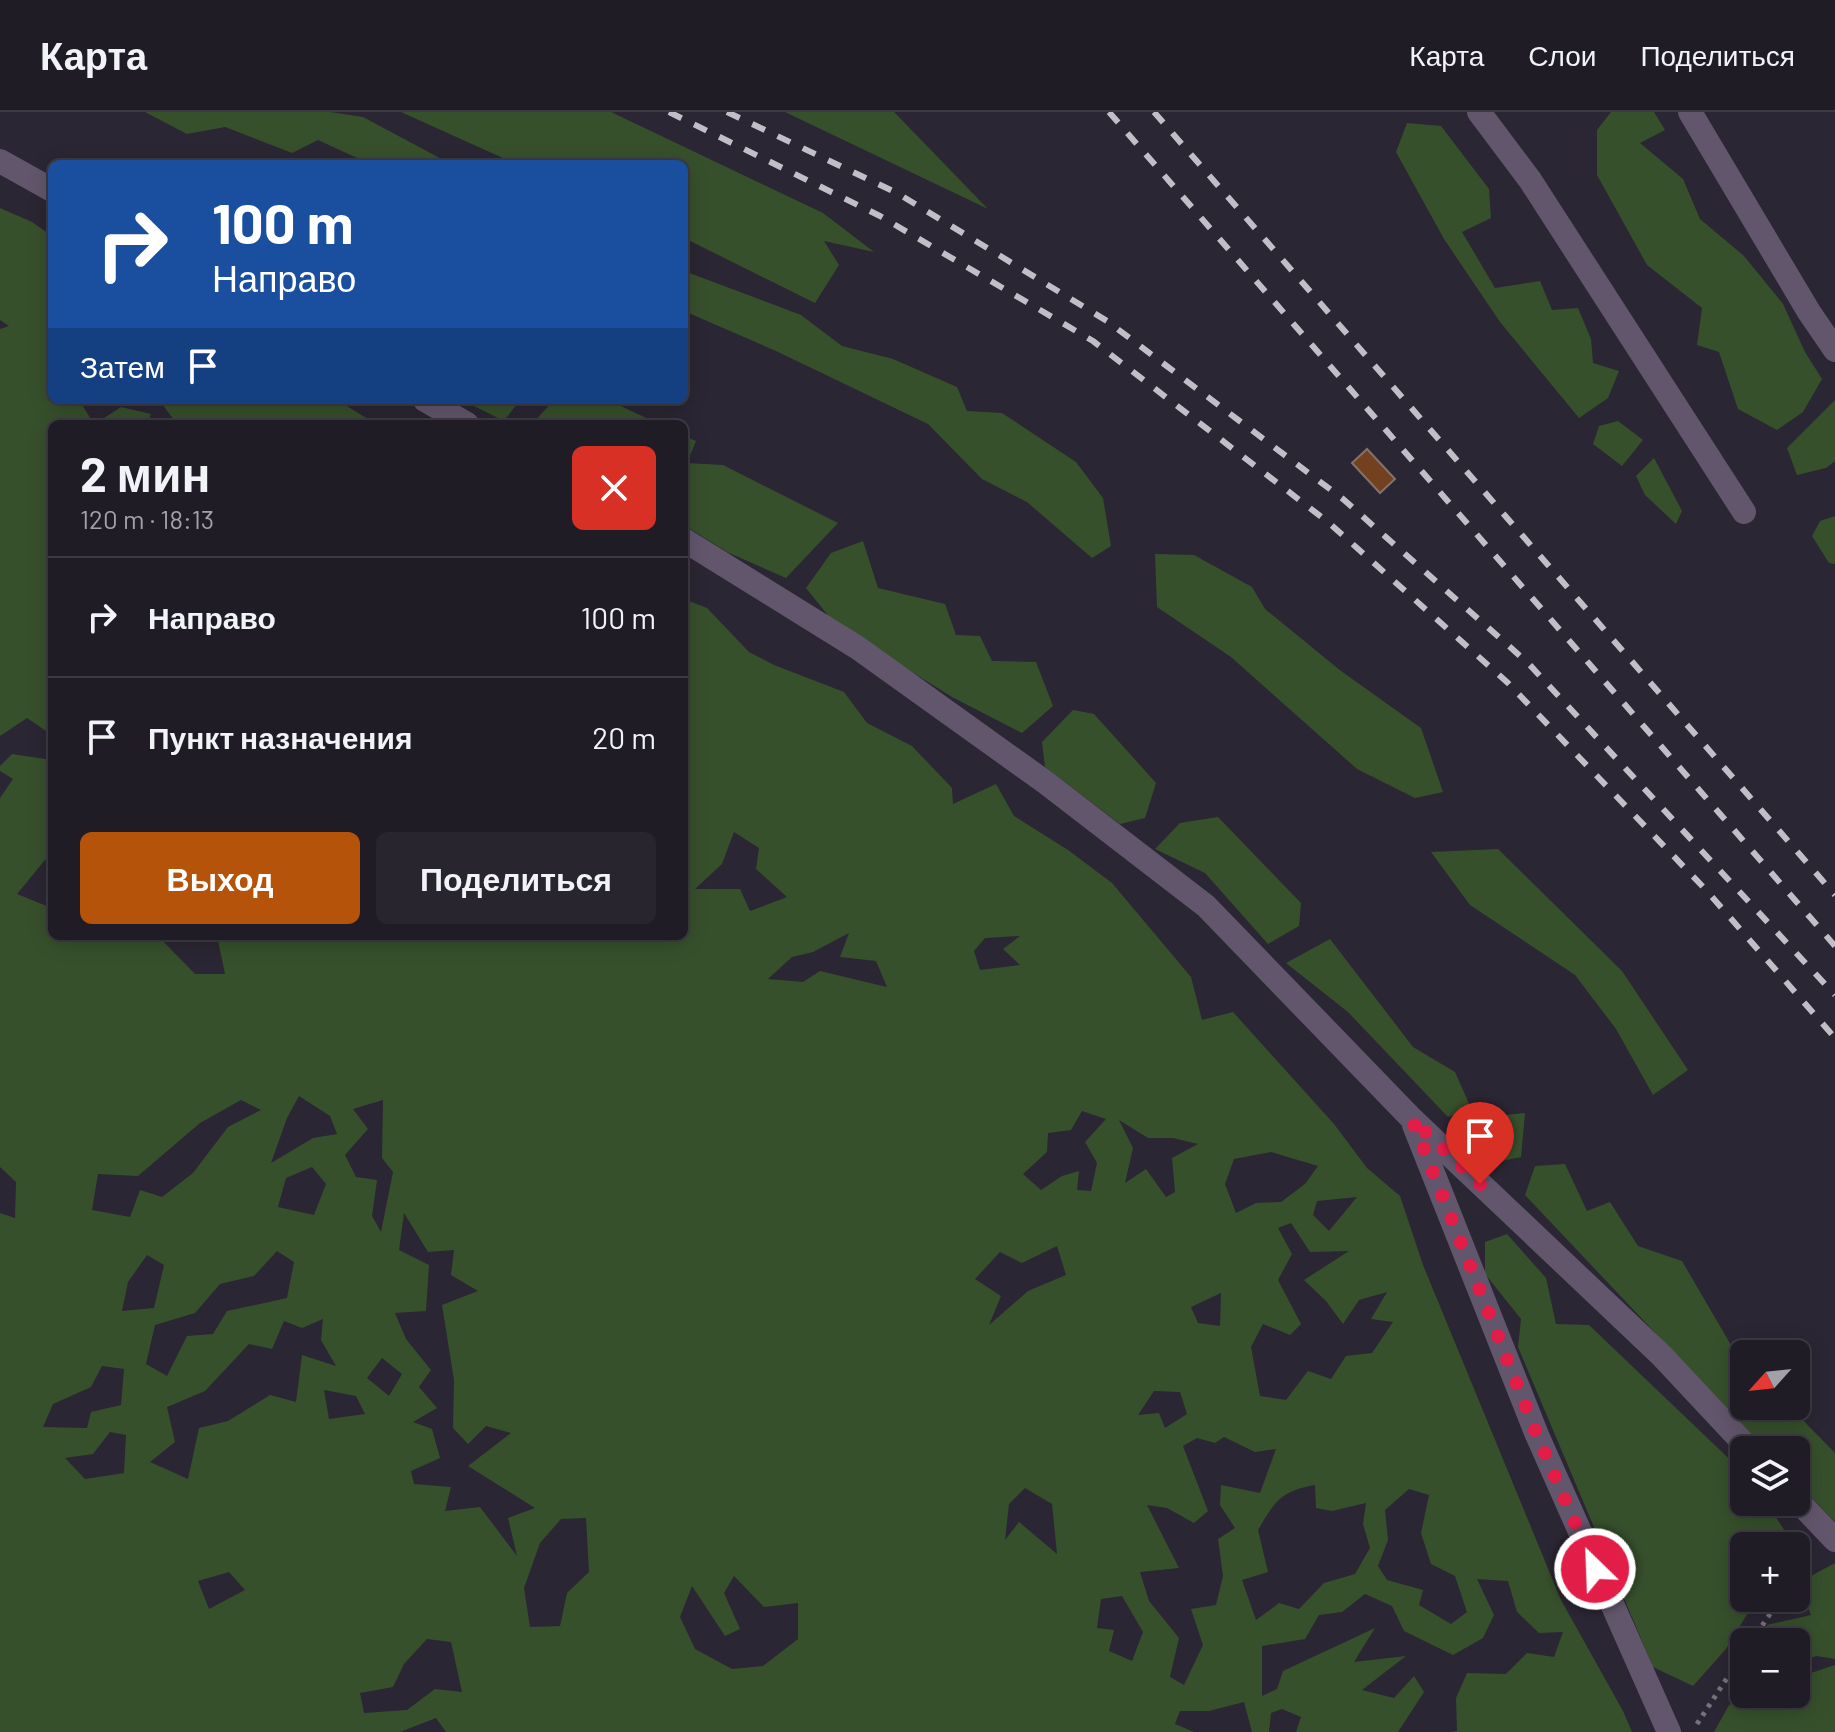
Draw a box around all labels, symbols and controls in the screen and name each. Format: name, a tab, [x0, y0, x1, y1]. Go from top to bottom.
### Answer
text: Карта	[40, 32, 147, 78]
text: Карта	[1409, 38, 1484, 72]
text: Слои	[1528, 38, 1596, 72]
text: Поделиться	[1640, 38, 1795, 72]
text: 100 m	[212, 188, 354, 255]
icon: right	[80, 192, 184, 296]
text: Направо	[212, 256, 356, 299]
icon: arrive	[181, 344, 225, 388]
text: Затем	[80, 348, 165, 384]
text: 2 мин	[80, 444, 211, 502]
button: close	[572, 446, 656, 530]
text: 120 m · 18:13	[80, 503, 214, 534]
icon: right	[80, 595, 124, 639]
text: Направо	[148, 599, 276, 635]
text: 100 m	[581, 599, 656, 635]
icon: arrive	[80, 715, 124, 759]
text: Пункт назначения	[148, 719, 412, 755]
text: 20 m	[592, 719, 656, 755]
button: Выход	[80, 832, 360, 924]
button: Поделиться	[376, 832, 656, 924]
pin	[1446, 1102, 1514, 1184]
icon: arrive	[1458, 1114, 1502, 1158]
north arrow	[1730, 1340, 1810, 1420]
map controls	[1730, 1340, 1810, 1708]
button: layers	[1730, 1436, 1810, 1516]
position arrow	[1553, 1527, 1637, 1611]
button: +	[1730, 1532, 1810, 1612]
button: −	[1730, 1628, 1810, 1708]

